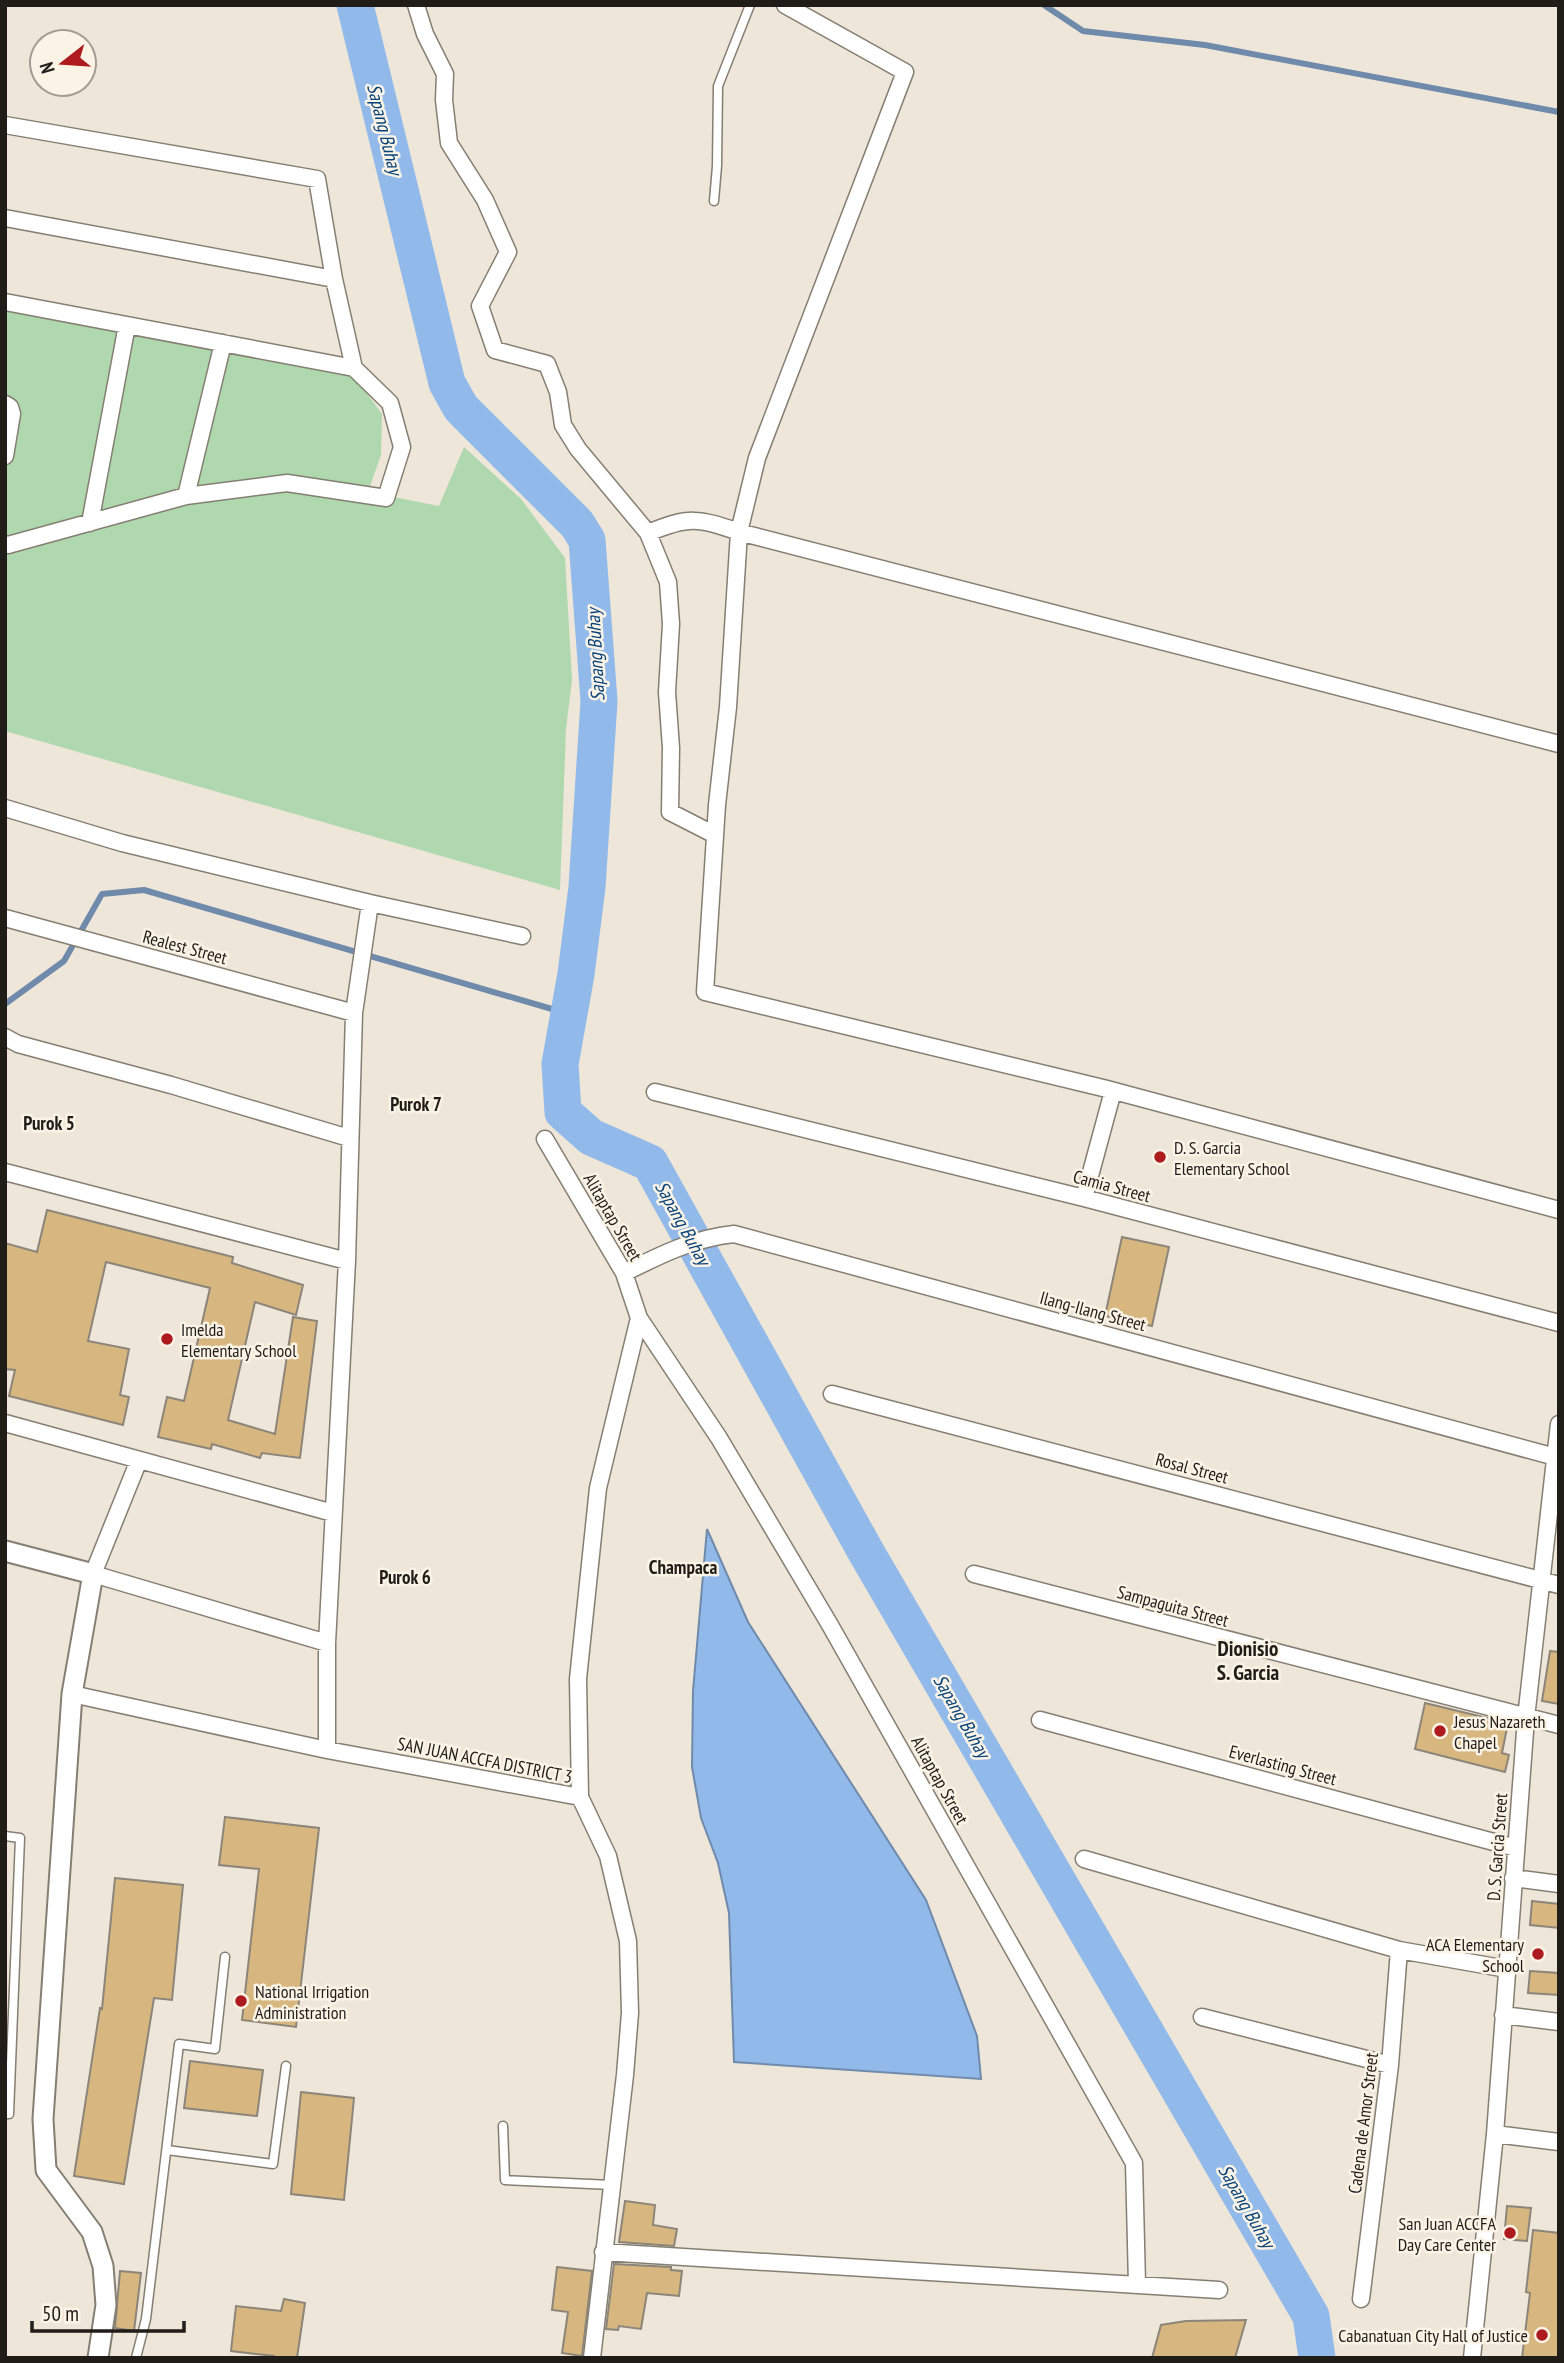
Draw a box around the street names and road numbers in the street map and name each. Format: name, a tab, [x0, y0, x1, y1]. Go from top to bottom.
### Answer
street label: Realest Street	[140, 925, 230, 969]
street label: Camia Street	[1071, 1165, 1153, 1207]
street label: Alitaptap Street	[579, 1169, 647, 1265]
street label: Ilang-Ilang Street	[1037, 1286, 1149, 1336]
street label: Rosal Street	[1153, 1447, 1231, 1489]
street label: Sampaguita Street	[1115, 1580, 1231, 1632]
street label: SAN JUAN ACCFA DISTRICT 3	[396, 1732, 574, 1788]
street label: Alitaptap Street	[906, 1732, 974, 1828]
street label: Everlasting Street	[1227, 1740, 1339, 1790]
street label: D. S. Garcia Street	[1482, 1792, 1512, 1902]
street label: Cadena de Amor Street	[1343, 2051, 1383, 2195]

